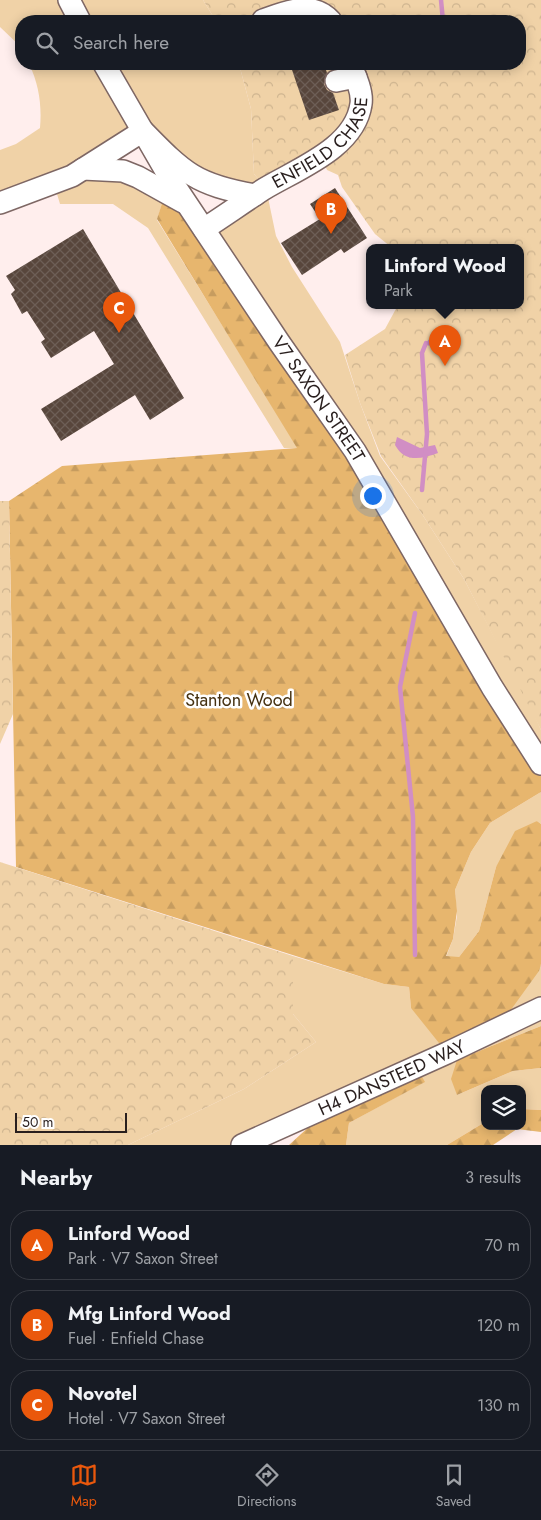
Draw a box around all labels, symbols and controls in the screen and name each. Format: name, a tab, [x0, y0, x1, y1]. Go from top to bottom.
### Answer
search box	[15, 15, 526, 70]
icon: search	[33, 29, 61, 57]
text: Search here	[73, 29, 169, 56]
street label: ENFIELD CHASE	[267, 96, 375, 195]
pin: B	[315, 193, 347, 234]
popup	[366, 244, 524, 309]
text: Linford Wood	[384, 252, 506, 279]
text: Park	[384, 279, 412, 302]
pin: C	[103, 292, 135, 333]
pin: A	[429, 325, 461, 366]
street label: V7 SAXON STREET	[266, 331, 372, 467]
your location	[360, 483, 386, 509]
park label: Stanton Wood	[185, 687, 293, 713]
street label: H4 DANSTEED WAY	[314, 1033, 470, 1122]
map controls	[481, 1085, 526, 1130]
button: layers	[481, 1085, 526, 1130]
scale bar	[15, 1110, 128, 1133]
text: 50 m	[22, 1112, 53, 1132]
text: Nearby	[20, 1163, 92, 1193]
text: 3 results	[465, 1166, 521, 1189]
text: Linford Wood	[68, 1220, 190, 1247]
text: A	[31, 1234, 43, 1257]
text: 70 m	[485, 1234, 520, 1257]
text: Park · V7 Saxon Street	[68, 1247, 218, 1270]
text: Mfg Linford Wood	[68, 1300, 231, 1327]
text: B	[32, 1314, 42, 1337]
text: 120 m	[477, 1314, 520, 1337]
text: Fuel · Enfield Chase	[68, 1327, 204, 1350]
text: Novotel	[68, 1380, 137, 1407]
text: C	[31, 1394, 43, 1417]
text: 130 m	[477, 1394, 520, 1417]
text: Hotel · V7 Saxon Street	[68, 1407, 225, 1430]
tab: Map	[70, 1461, 98, 1511]
tab: Directions	[237, 1461, 296, 1511]
tab: Saved	[436, 1461, 471, 1511]

